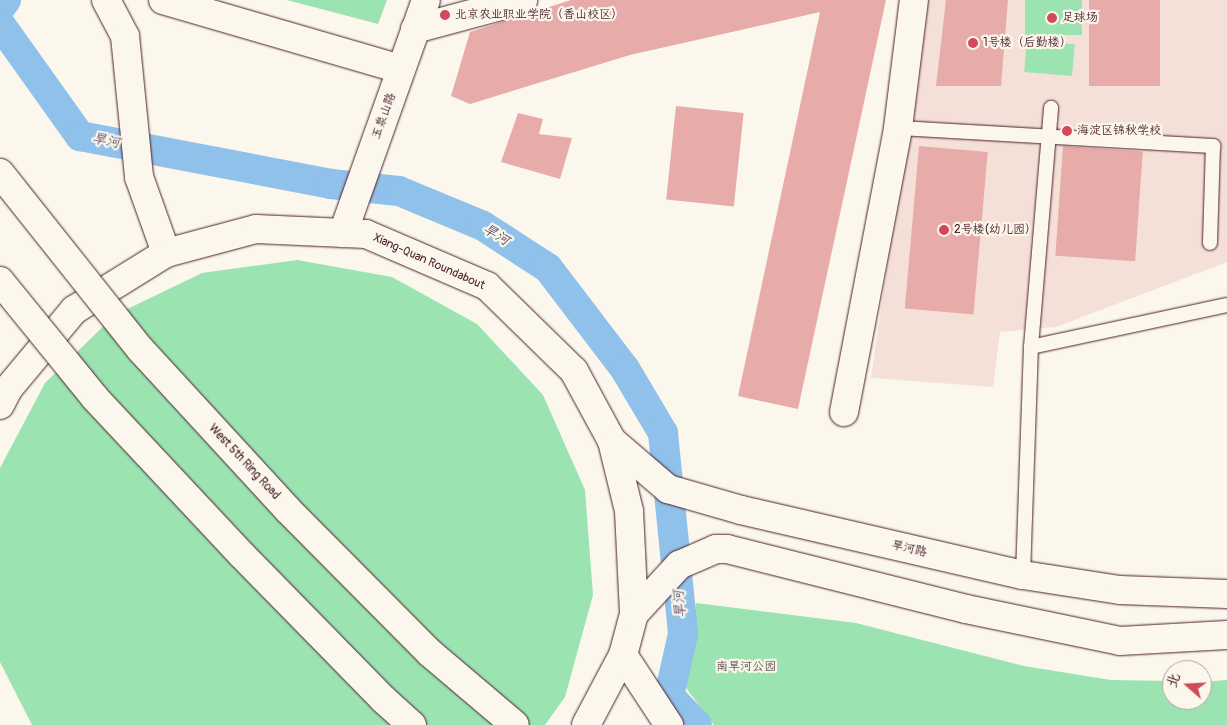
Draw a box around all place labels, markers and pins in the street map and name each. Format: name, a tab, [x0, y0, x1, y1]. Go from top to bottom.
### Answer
place label: 北京农业职业学院（香山校区）	[455, 8, 623, 22]
marker: 北京农业职业学院（香山校区）	[439, 9, 451, 21]
place label: 足球场	[1062, 11, 1098, 25]
marker: 足球场	[1046, 12, 1058, 24]
place label: 1号楼（后勤楼）	[983, 36, 1072, 50]
marker: 1号楼（后勤楼）	[967, 37, 979, 49]
place label: 海淀区锦秋学校	[1077, 124, 1161, 138]
marker: 海淀区锦秋学校	[1061, 125, 1073, 137]
place label: 2号楼(幼儿园）	[954, 223, 1037, 237]
marker: 2号楼(幼儿园）	[938, 224, 950, 236]

